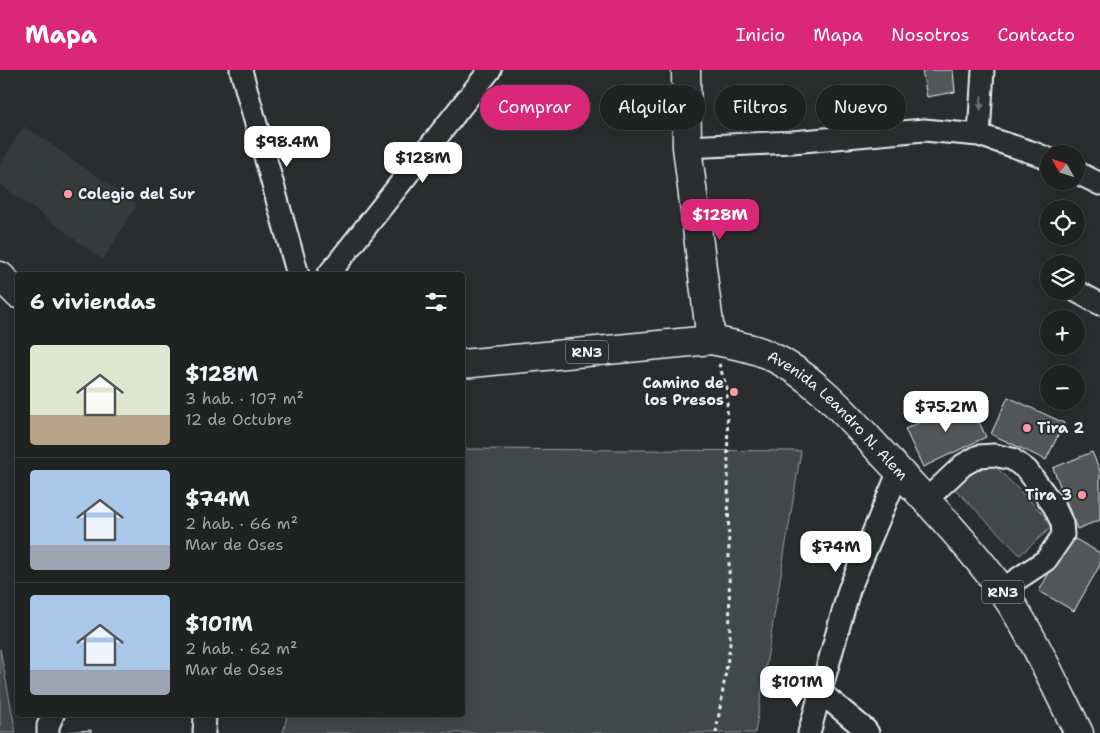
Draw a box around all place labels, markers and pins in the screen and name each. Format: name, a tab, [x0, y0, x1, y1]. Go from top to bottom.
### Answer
pin: $98.4M	[246, 126, 328, 168]
pin: $128M	[388, 142, 458, 184]
place label: Colegio del Sur	[78, 184, 195, 204]
marker: Colegio del Sur	[62, 188, 74, 200]
pin: $128M	[685, 198, 755, 241]
place label: Camino de los Presos	[643, 373, 724, 410]
marker: Camino de los Presos	[728, 386, 740, 398]
pin: $75.2M	[905, 390, 987, 433]
place label: Tira 2	[1037, 418, 1084, 438]
marker: Tira 2	[1021, 422, 1033, 434]
place label: Tira 3	[1025, 485, 1072, 505]
marker: Tira 3	[1076, 489, 1088, 501]
pin: $74M	[806, 530, 866, 573]
pin: $101M	[762, 666, 832, 708]

